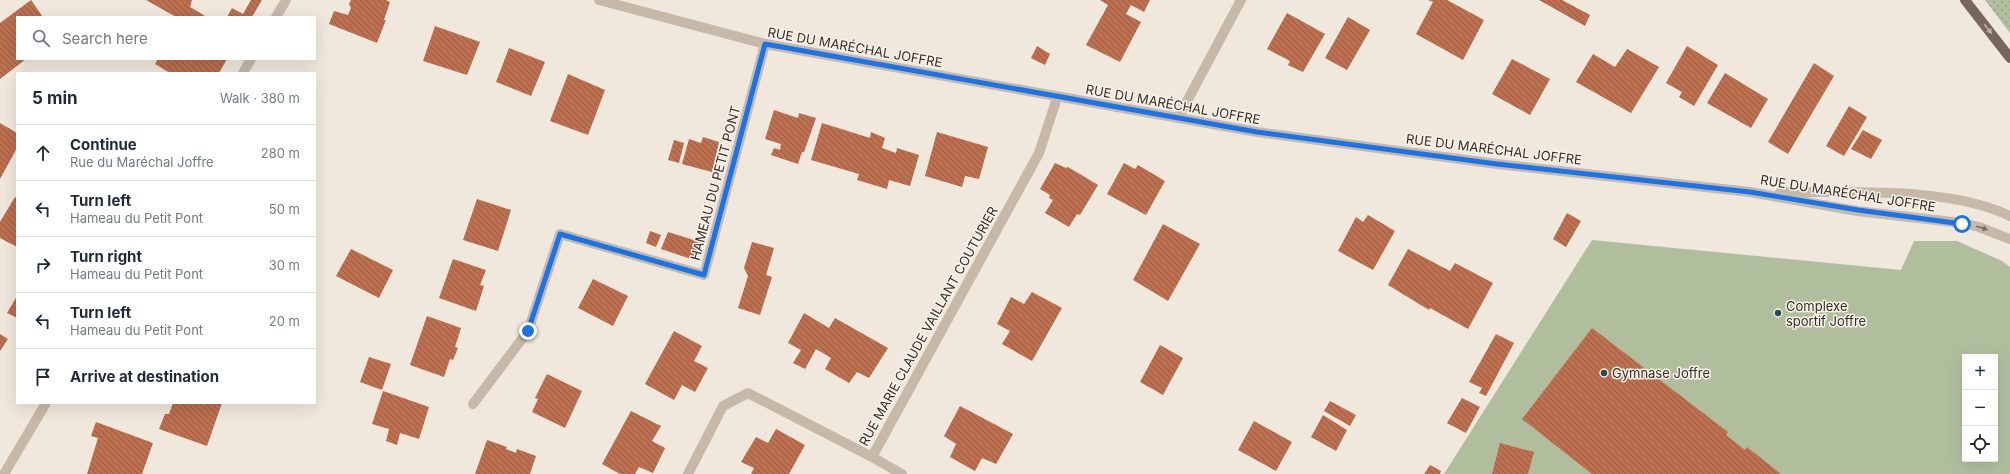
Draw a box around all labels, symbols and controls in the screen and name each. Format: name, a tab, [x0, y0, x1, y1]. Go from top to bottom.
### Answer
search box	[16, 16, 316, 60]
street label: RUE DU MARÉCHAL JOFFRE	[766, 24, 944, 70]
one-way arrow	[1983, 24, 1992, 35]
icon: search	[30, 27, 52, 49]
text: Search here	[62, 29, 148, 48]
street label: RUE DU MARÉCHAL JOFFRE	[1084, 81, 1262, 127]
text: 5 min	[32, 88, 78, 108]
text: Walk · 380 m	[220, 90, 300, 106]
street label: HAMEAU DU PETIT PONT	[687, 104, 743, 262]
street label: RUE DU MARÉCHAL JOFFRE	[1405, 130, 1583, 168]
text: Continue	[70, 135, 137, 154]
icon: ahead	[32, 142, 54, 164]
text: 280 m	[261, 145, 300, 161]
text: Rue du Maréchal Joffre	[70, 154, 214, 170]
street label: RUE DU MARÉCHAL JOFFRE	[1759, 171, 1937, 215]
text: Turn left	[70, 191, 131, 210]
icon: left	[32, 198, 54, 220]
text: 50 m	[269, 201, 300, 217]
street label: RUE MARIE CLAUDE VAILLANT COUTURIER	[855, 204, 1001, 448]
text: Hameau du Petit Pont	[70, 210, 203, 226]
route start	[1953, 215, 1971, 233]
one-way arrow	[1977, 225, 1989, 231]
text: Turn right	[70, 247, 142, 266]
icon: right	[32, 254, 54, 276]
text: 30 m	[269, 257, 300, 273]
text: Hameau du Petit Pont	[70, 266, 203, 282]
place label: Complexe sportif Joffre	[1786, 298, 1866, 329]
text: Turn left	[70, 303, 131, 322]
marker: Complexe sportif Joffre	[1773, 308, 1783, 318]
icon: left	[32, 310, 54, 332]
text: 20 m	[269, 313, 300, 329]
text: Hameau du Petit Pont	[70, 322, 203, 338]
route end	[519, 322, 537, 340]
map controls	[1962, 354, 1998, 462]
button: +	[1962, 354, 1998, 390]
place label: Gymnase Joffre	[1612, 365, 1710, 381]
icon: arrive	[32, 366, 54, 388]
text: Arrive at destination	[70, 367, 219, 386]
marker: Gymnase Joffre	[1599, 368, 1609, 378]
button: −	[1962, 390, 1998, 426]
button: locate	[1962, 426, 1998, 462]

